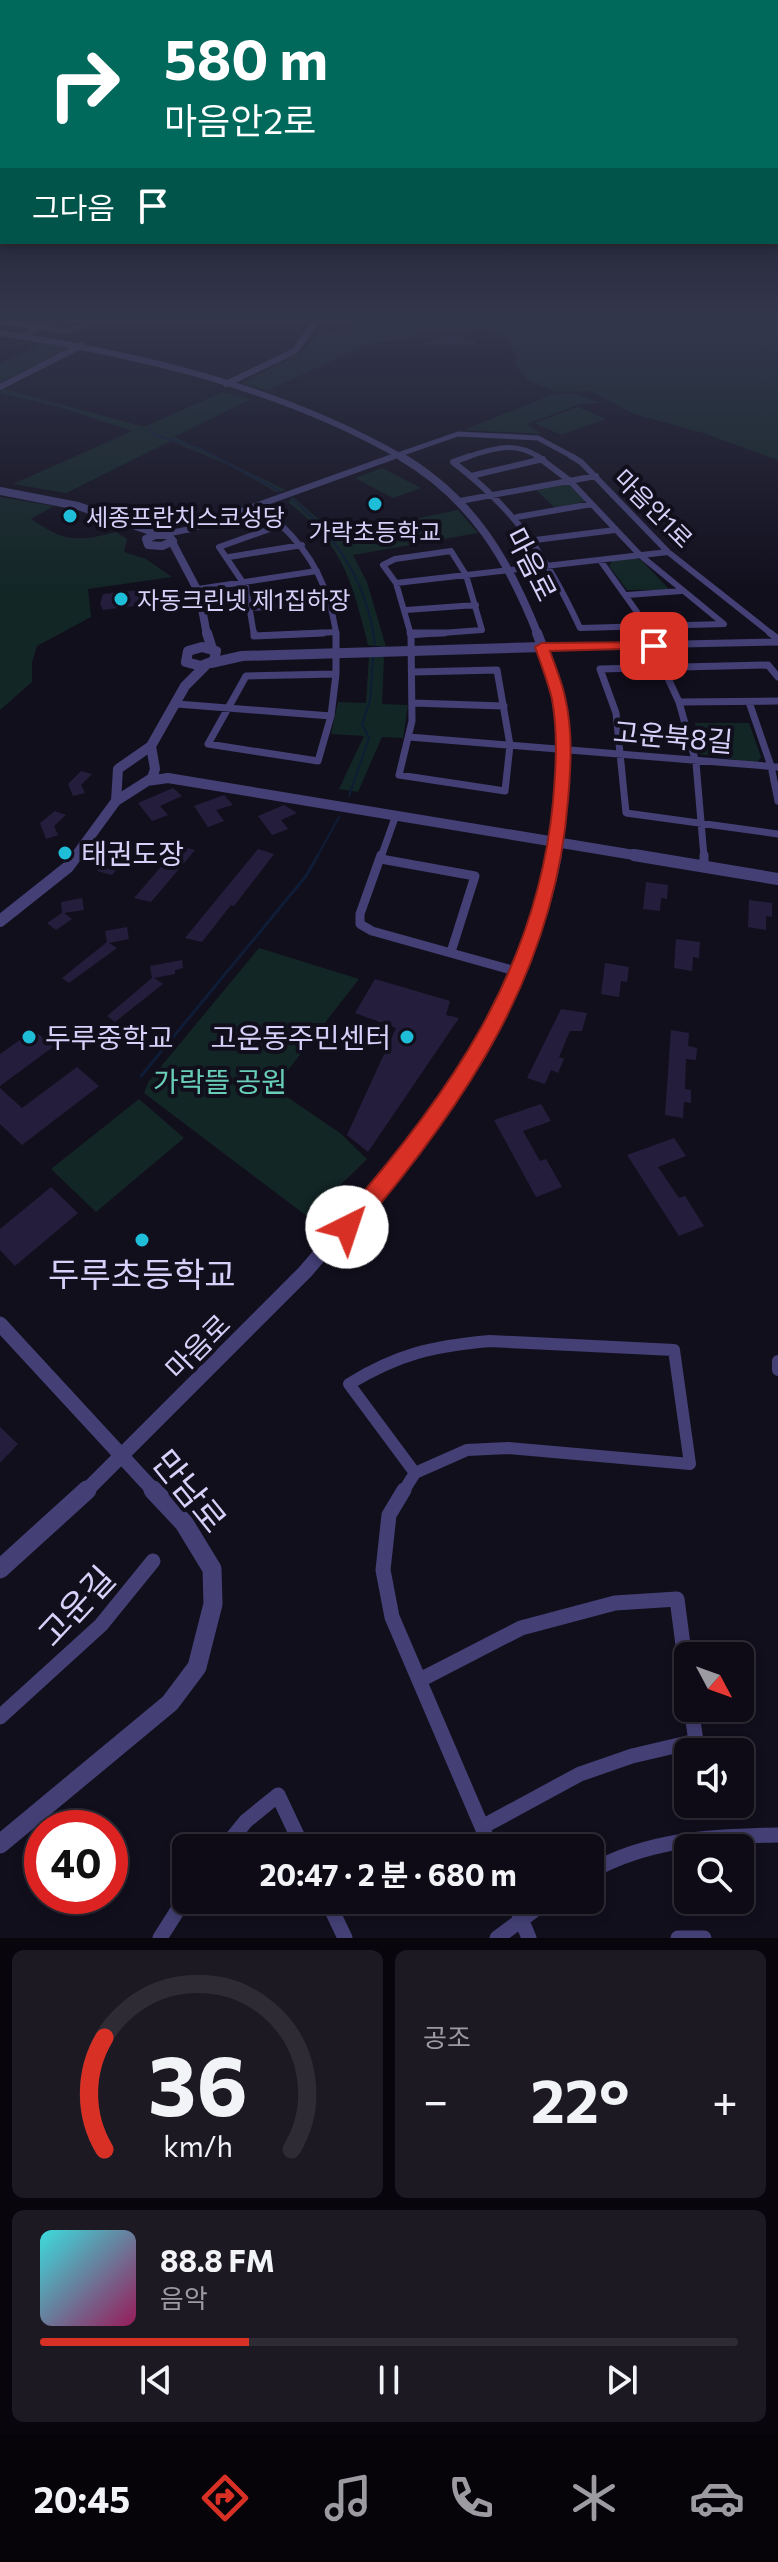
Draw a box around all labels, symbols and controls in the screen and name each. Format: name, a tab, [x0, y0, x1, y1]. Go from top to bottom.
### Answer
text: 580 m	[164, 23, 328, 92]
icon: right	[32, 32, 136, 136]
text: 마음안2로	[164, 97, 316, 141]
icon: arrive	[131, 184, 175, 228]
text: 그다음	[32, 188, 115, 225]
street label: 마음안1로	[609, 463, 699, 553]
marker: 가락초등학교	[366, 495, 384, 513]
place label: 세종프란치스코성당	[86, 502, 285, 531]
marker: 세종프란치스코성당	[61, 507, 79, 525]
place label: 가락초등학교	[309, 517, 441, 546]
street label: 마음로	[499, 522, 565, 606]
place label: 자동크린넷 제1집하장	[137, 585, 351, 614]
marker: 자동크린넷 제1집하장	[112, 590, 130, 608]
pin	[620, 612, 688, 680]
icon: arrive	[632, 624, 676, 668]
street label: 고운북8길	[612, 714, 734, 758]
place label: 태권도장	[81, 836, 184, 870]
marker: 태권도장	[56, 844, 74, 862]
place label: 두루중학교	[45, 1020, 174, 1054]
place label: 고운동주민센터	[211, 1020, 391, 1054]
marker: 두루중학교	[20, 1028, 38, 1046]
marker: 고운동주민센터	[398, 1028, 416, 1046]
park label: 가락뜰 공원	[153, 1064, 287, 1098]
position arrow	[305, 1185, 389, 1269]
marker: 두루초등학교	[133, 1231, 151, 1249]
place label: 두루초등학교	[48, 1252, 236, 1294]
street label: 마음로	[158, 1307, 236, 1385]
street label: 만남로	[145, 1440, 237, 1540]
street label: 고운길	[28, 1556, 122, 1654]
north arrow	[674, 1642, 754, 1722]
map controls	[674, 1642, 754, 1914]
button: sound	[674, 1738, 754, 1818]
speed limit sign: 40	[24, 1810, 128, 1914]
button: search	[674, 1834, 754, 1914]
text: 20:47 · 2 분 · 680 m	[259, 1855, 517, 1892]
text: 공조	[423, 2021, 471, 2052]
text: 36	[148, 2031, 247, 2133]
text: 22°	[531, 2062, 629, 2135]
text: −	[423, 2072, 448, 2126]
text: +	[712, 2072, 738, 2126]
text: km/h	[163, 2128, 232, 2163]
text: 88.8 FM	[160, 2241, 275, 2278]
text: 음악	[160, 2282, 208, 2313]
icon: previous	[134, 2358, 178, 2402]
icon: pause	[367, 2358, 411, 2402]
icon: next	[600, 2358, 644, 2402]
icon: directions	[197, 2470, 253, 2526]
icon: music	[320, 2470, 376, 2526]
icon: phone	[443, 2470, 499, 2526]
icon: climate	[566, 2470, 622, 2526]
icon: car	[689, 2470, 745, 2526]
text: 20:45	[33, 2476, 130, 2520]

